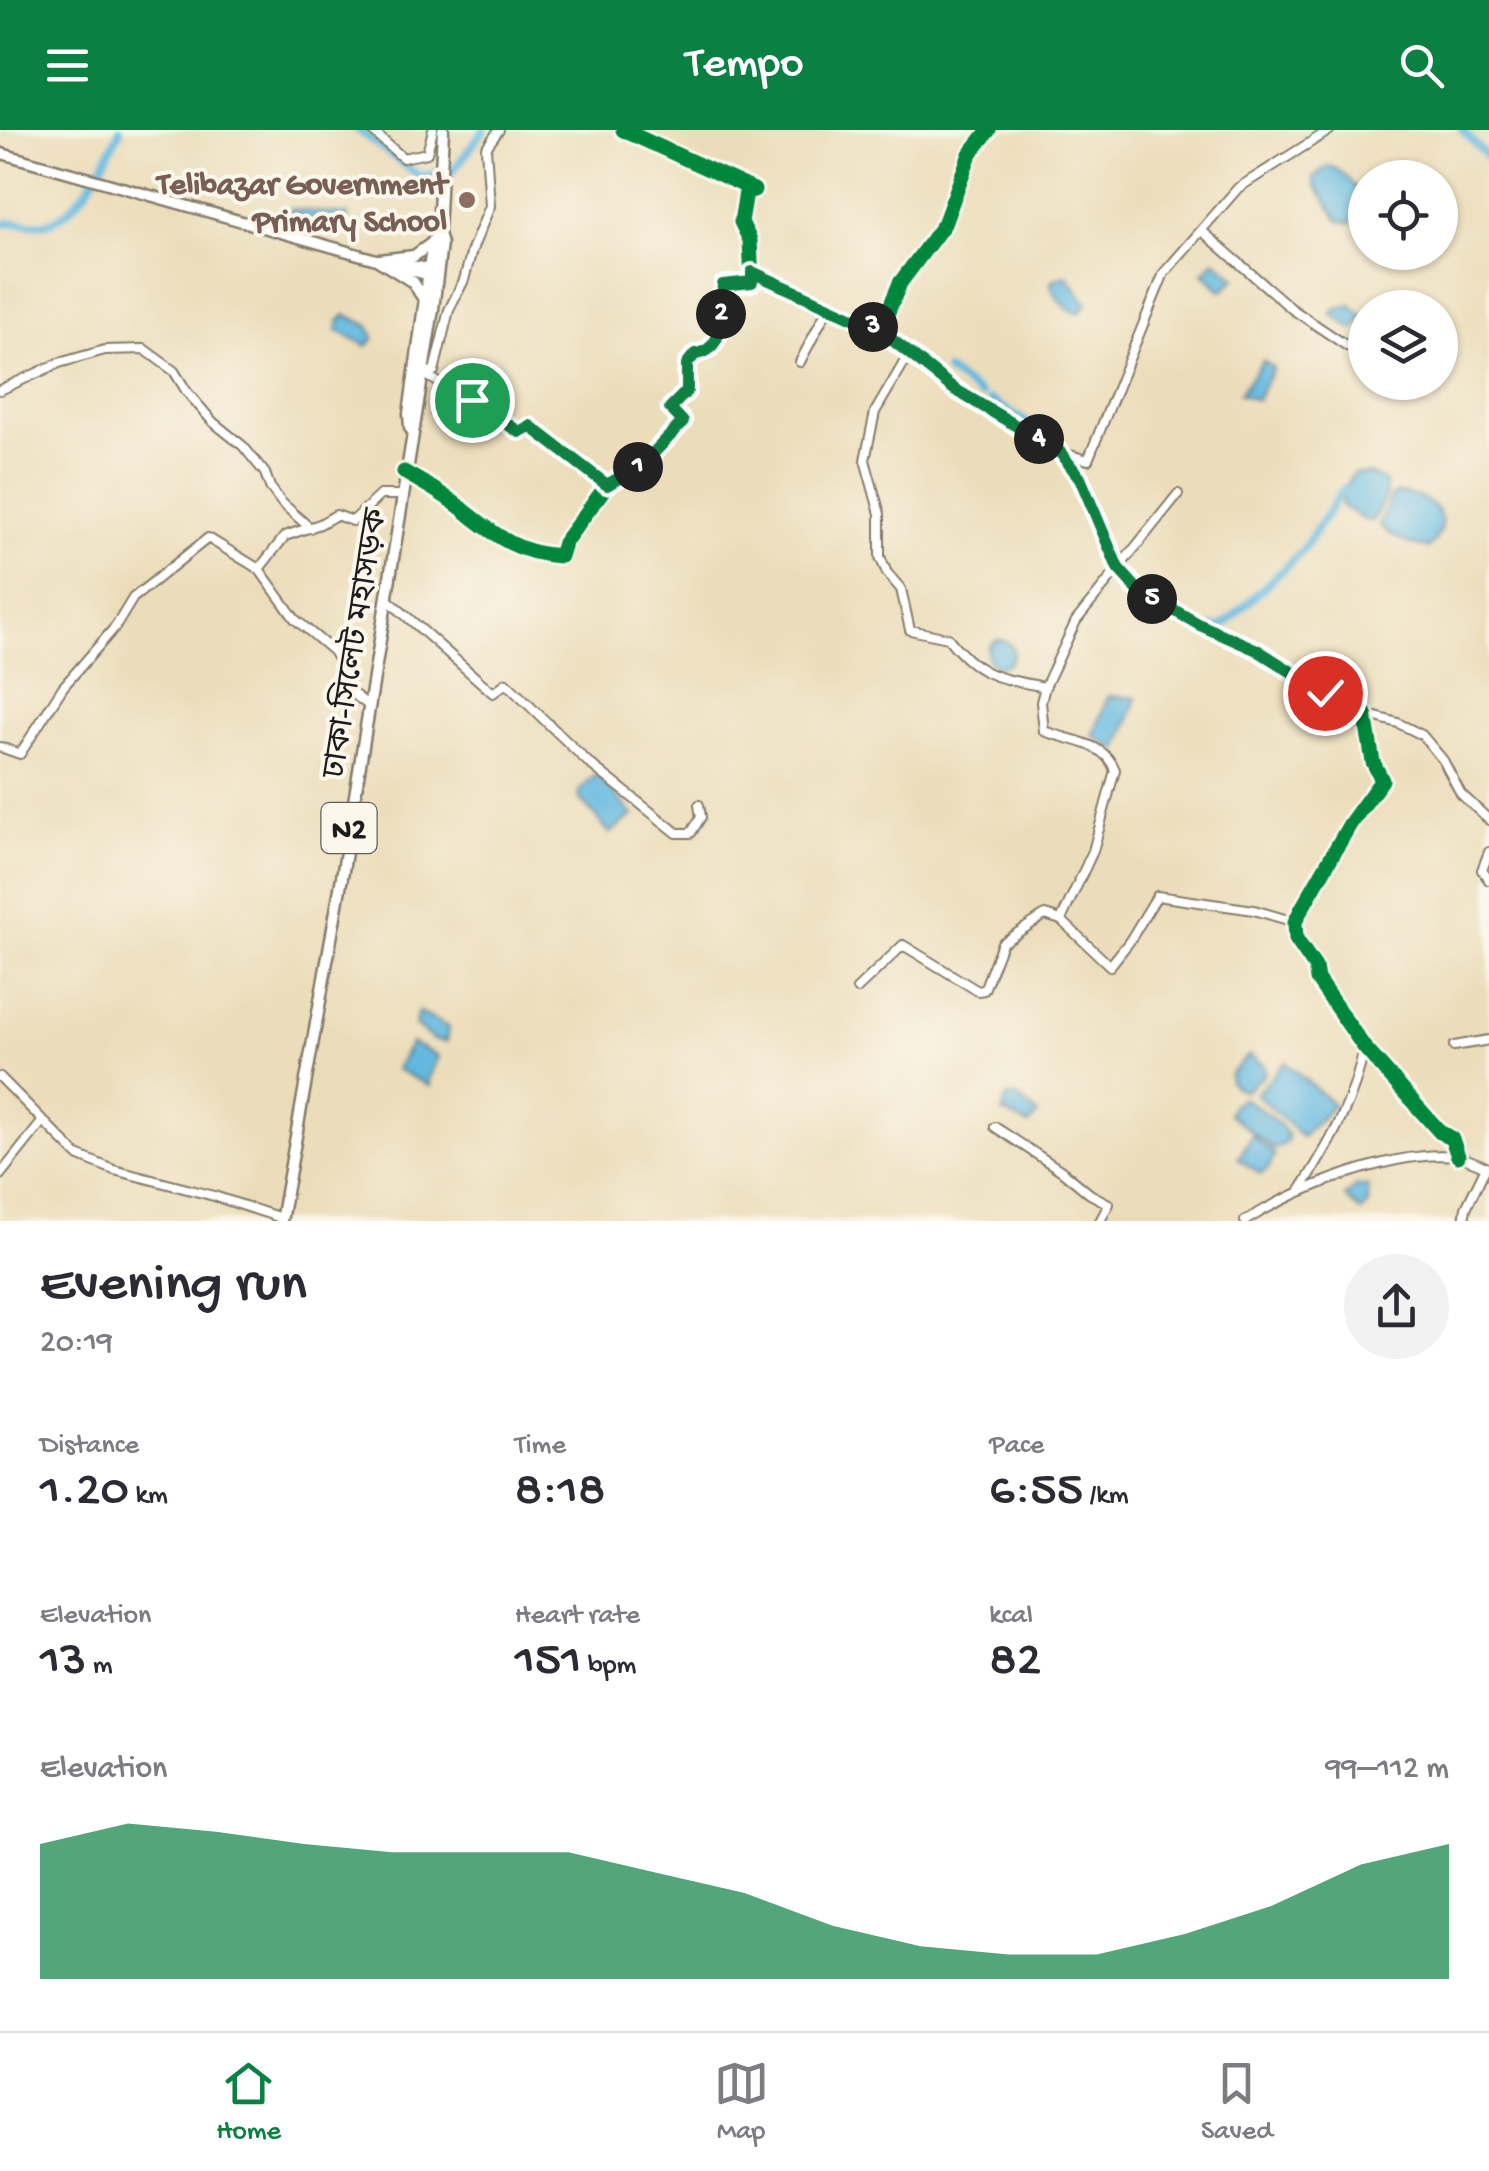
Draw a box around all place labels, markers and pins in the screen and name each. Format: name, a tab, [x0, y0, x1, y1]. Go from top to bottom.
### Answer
place label: Telibazar Government Primary School	[154, 168, 450, 243]
marker: Telibazar Government Primary School	[456, 189, 478, 211]
pin: 2	[696, 289, 746, 339]
pin: 3	[848, 302, 898, 352]
pin	[430, 358, 515, 443]
pin: 4	[1014, 414, 1064, 464]
pin: 1	[613, 442, 663, 492]
pin: 5	[1127, 574, 1177, 624]
pin	[1283, 651, 1368, 736]

